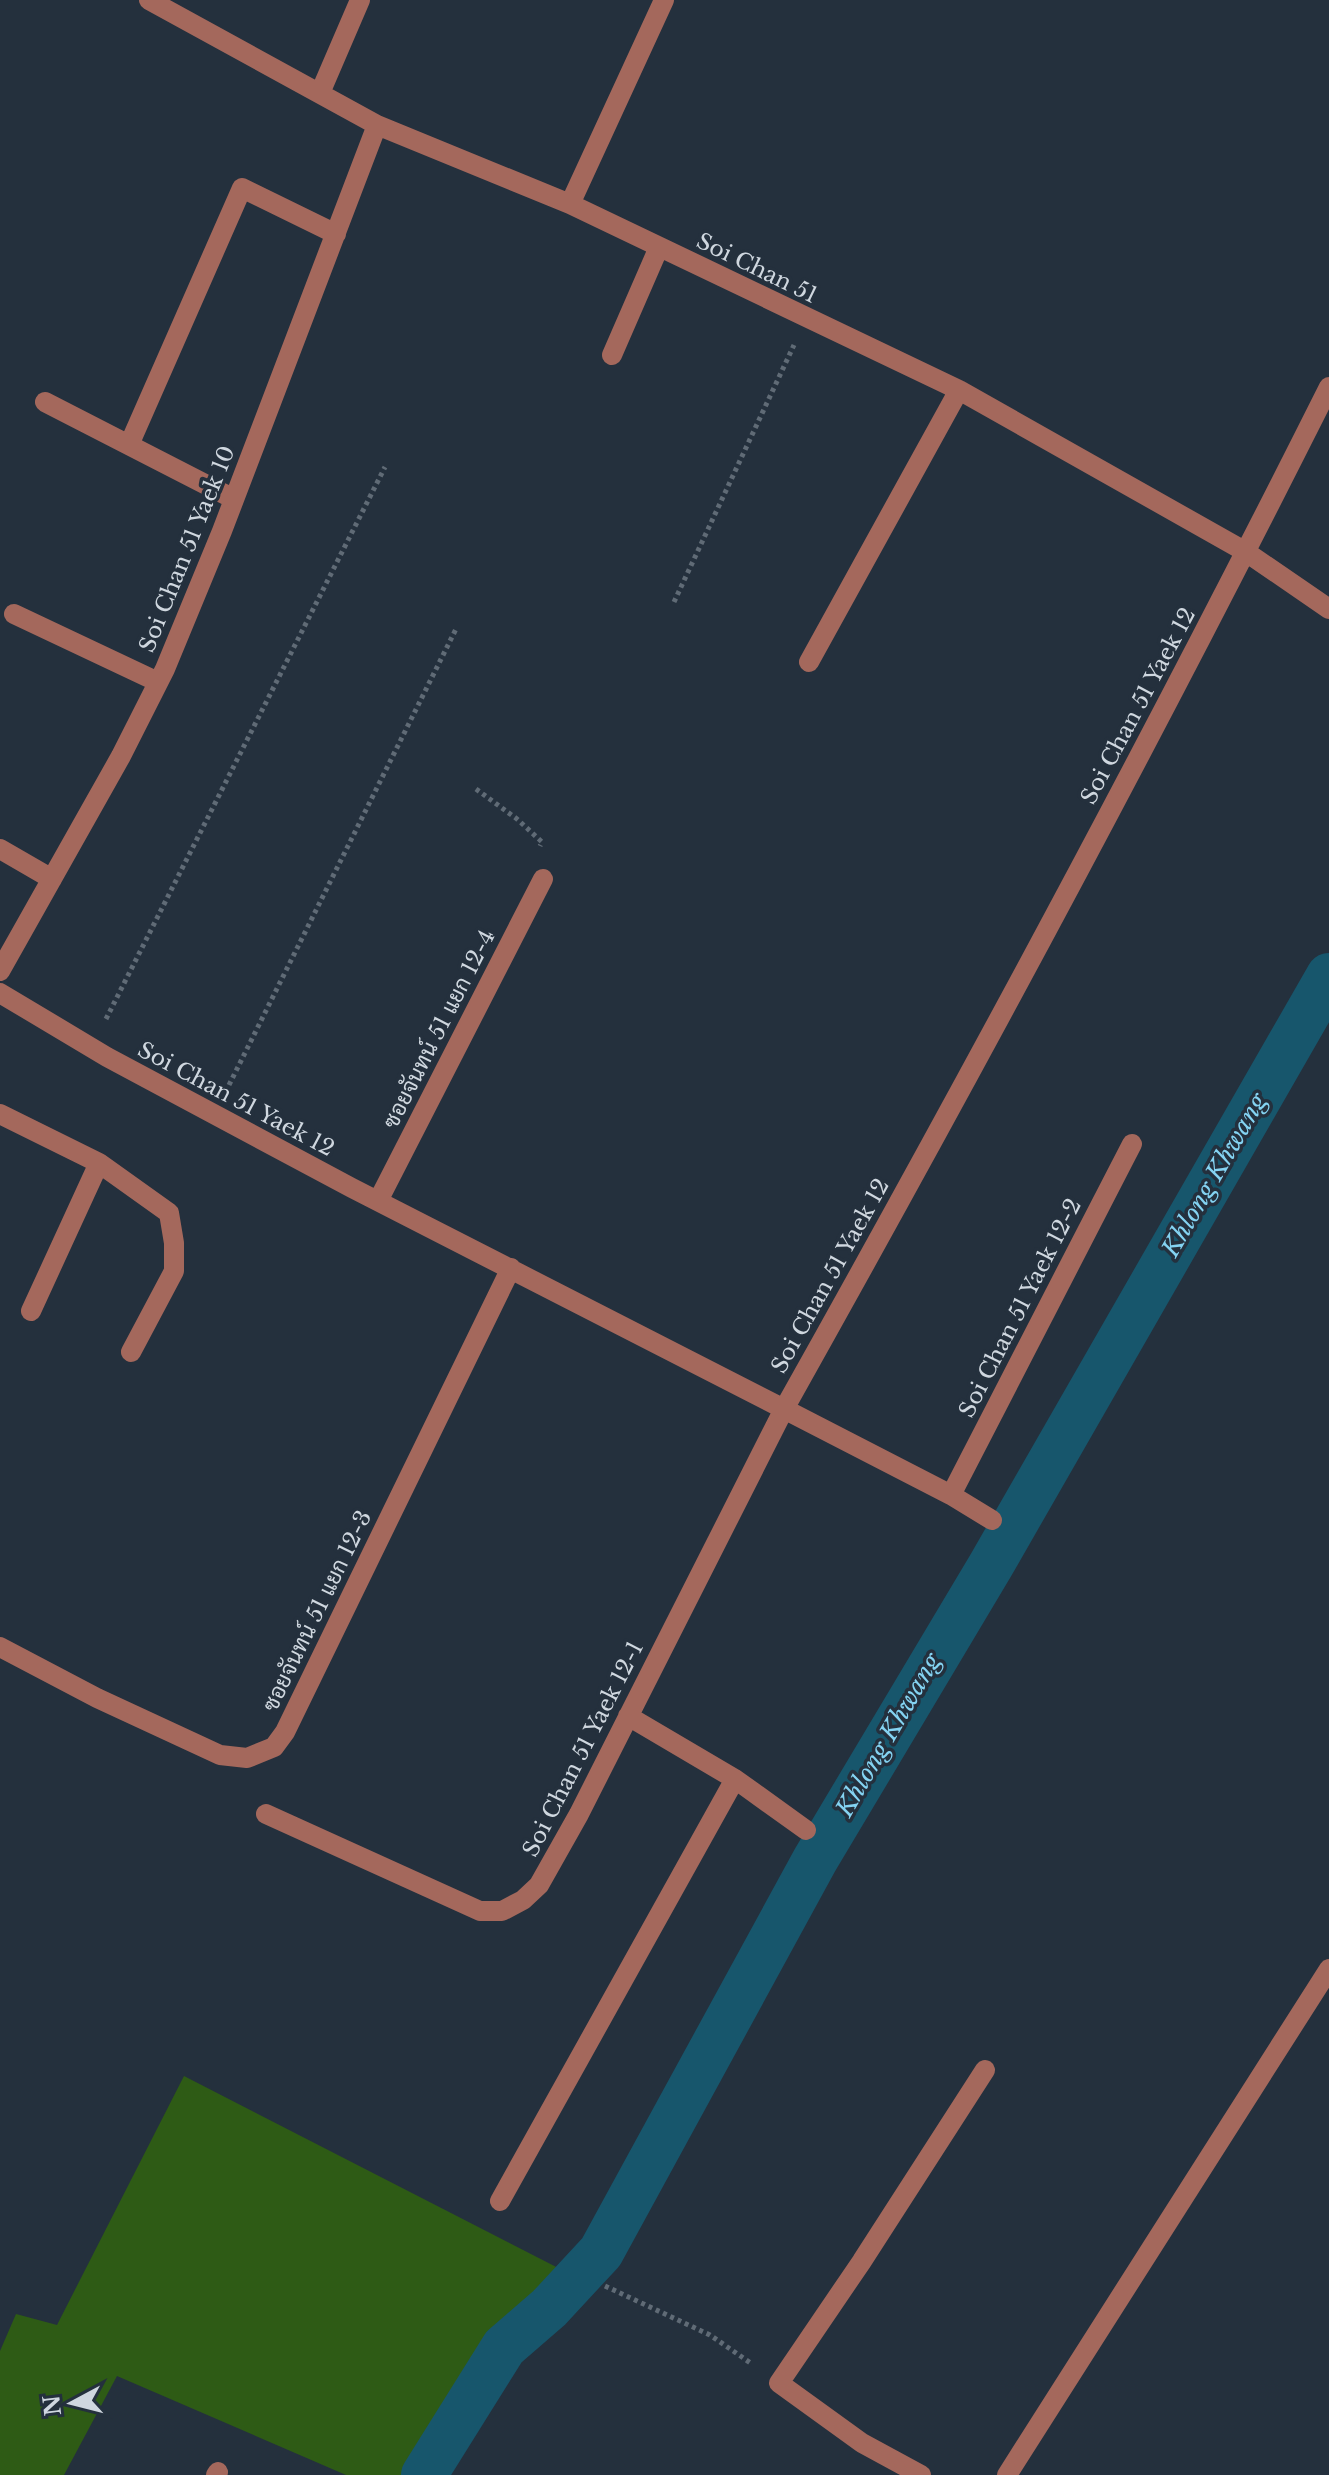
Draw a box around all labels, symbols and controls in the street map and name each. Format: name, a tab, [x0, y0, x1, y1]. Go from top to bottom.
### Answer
street label: Soi Chan 51	[692, 227, 822, 309]
street label: Soi Chan 51 Yaek 10	[133, 442, 241, 656]
street label: Soi Chan 51 Yaek 12	[1075, 603, 1201, 809]
street label: ซอยจันทน์ 51 แยก 12-4	[376, 925, 501, 1133]
street label: Soi Chan 51 Yaek 12	[133, 1036, 339, 1162]
water label: Khlong Khwang	[1155, 1087, 1273, 1263]
street label: Soi Chan 51 Yaek 12	[765, 1174, 895, 1378]
street label: Soi Chan 51 Yaek 12-2	[953, 1194, 1087, 1422]
street label: ซอยจันทน์ 51 แยก 12-3	[256, 1506, 377, 1716]
street label: Soi Chan 51 Yaek 12-1	[517, 1637, 649, 1861]
water label: Khlong Khwang	[829, 1647, 947, 1823]
north arrow	[32, 2363, 112, 2443]
text: N	[38, 2393, 67, 2417]

